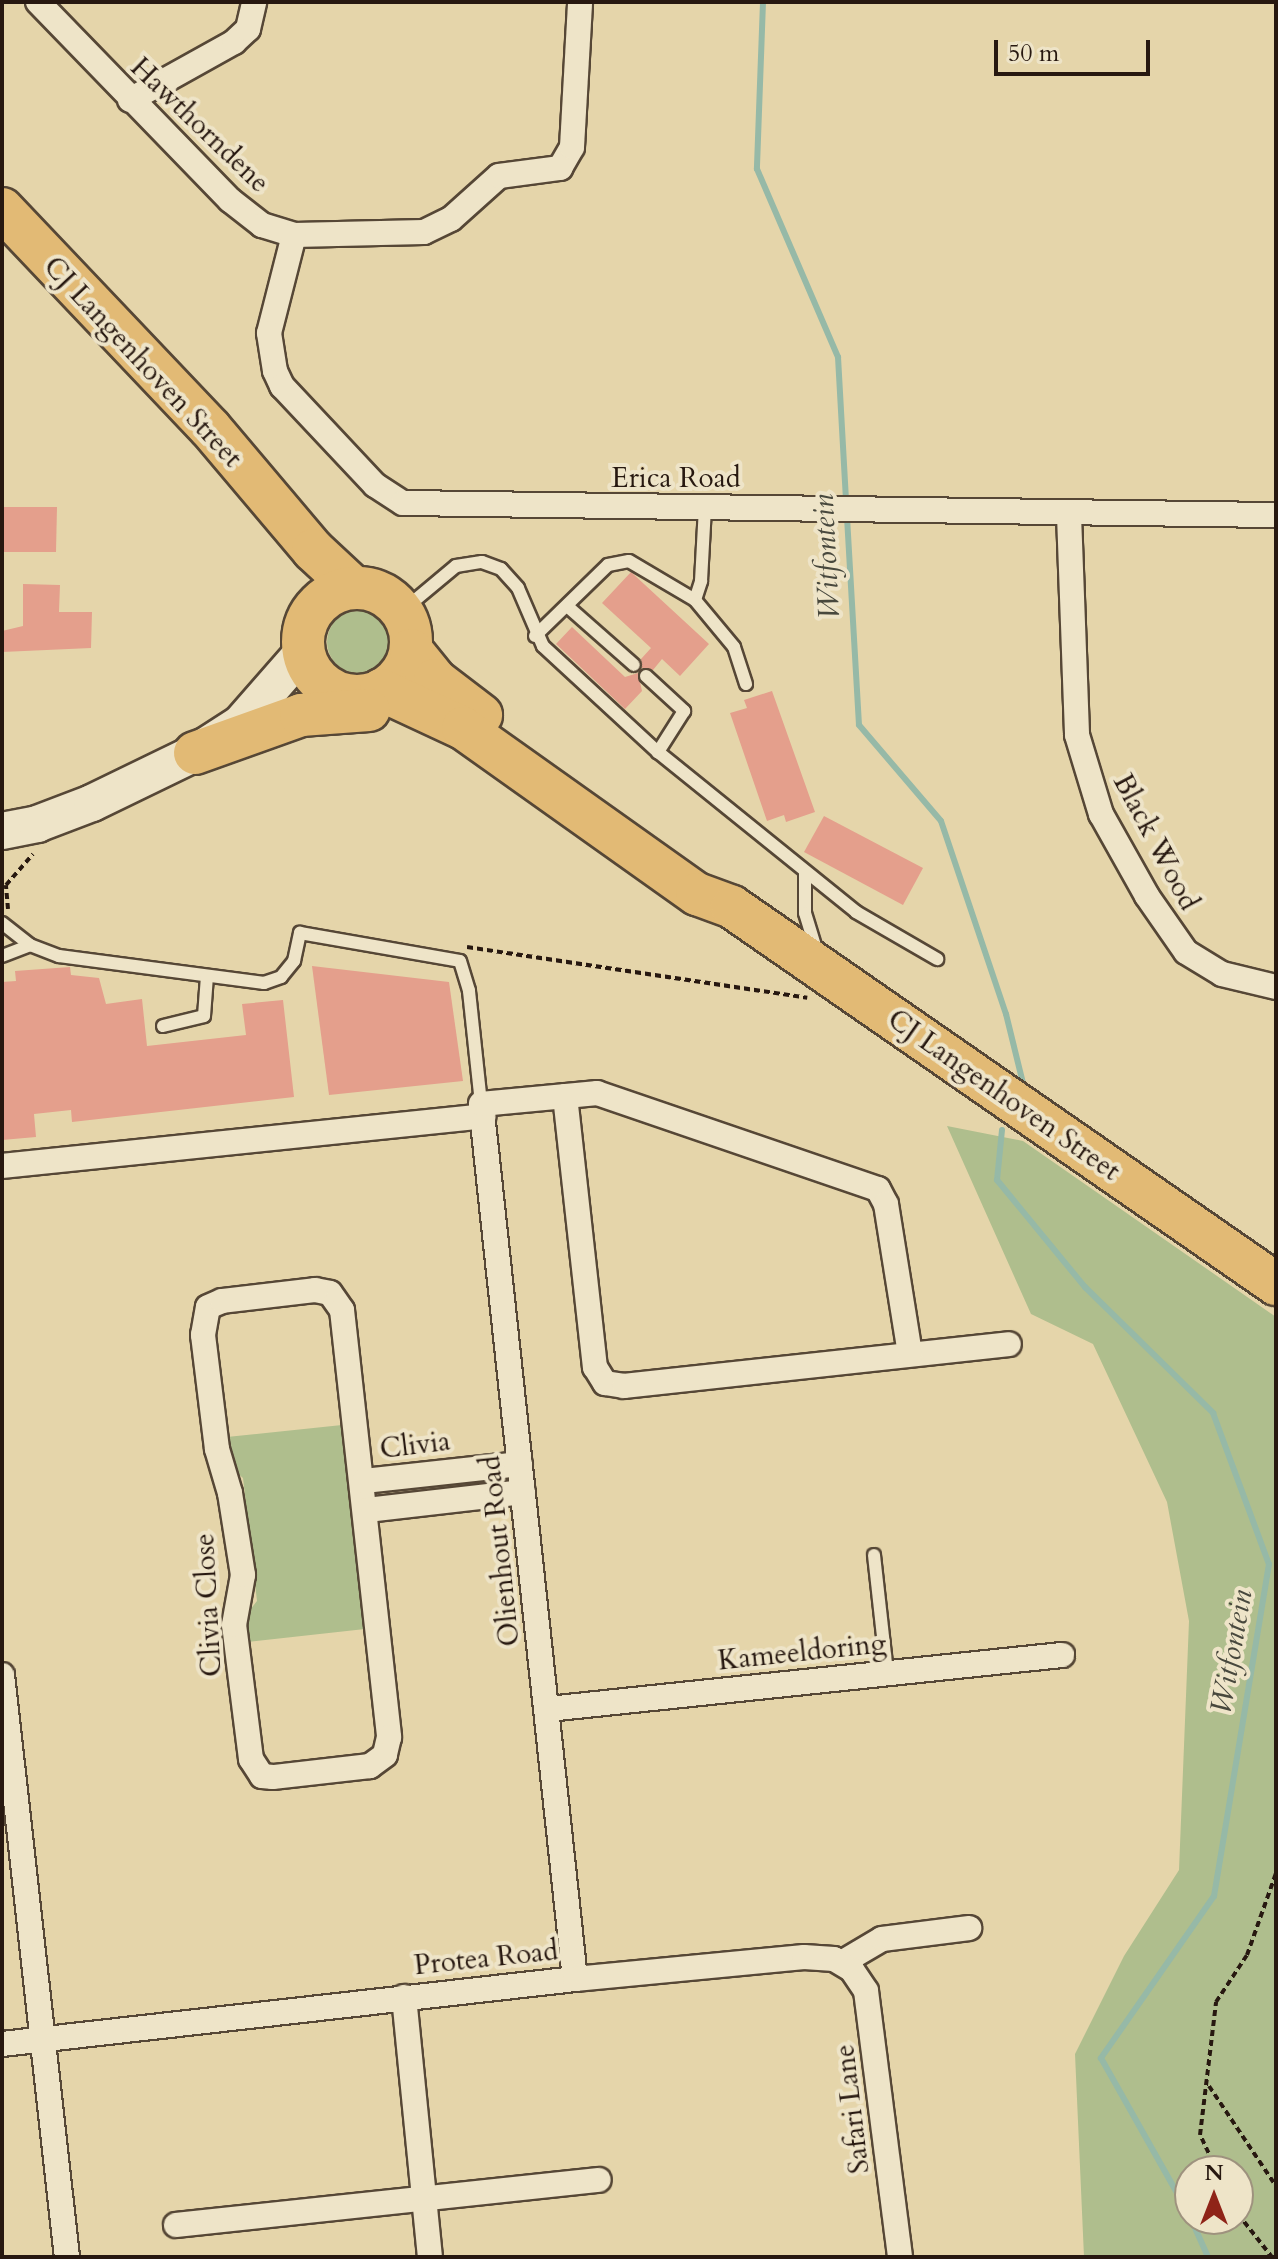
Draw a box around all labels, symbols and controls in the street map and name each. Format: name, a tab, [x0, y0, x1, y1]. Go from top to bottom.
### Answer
scale bar	[998, 24, 1154, 74]
text: 50 m	[1008, 37, 1059, 70]
street label: Hawthorndene	[124, 51, 276, 199]
street label: CJ Langenhoven Street	[37, 250, 249, 474]
street label: Erica Road	[611, 461, 741, 495]
water label: Witfontein	[806, 493, 848, 621]
street label: Black Wood	[1106, 768, 1206, 916]
street label: CJ Langenhoven Street	[881, 1002, 1127, 1188]
street label: Clivia	[378, 1424, 452, 1466]
street label: Olienhout Road	[473, 1454, 527, 1648]
street label: Clivia Close	[187, 1532, 229, 1678]
water label: Witfontein	[1203, 1587, 1261, 1717]
street label: Kameeldoring	[716, 1626, 888, 1678]
street label: Protea Road	[412, 1934, 560, 1982]
street label: Safari Lane	[827, 2042, 877, 2176]
north arrow	[1174, 2155, 1254, 2235]
text: N	[1204, 2158, 1224, 2188]

